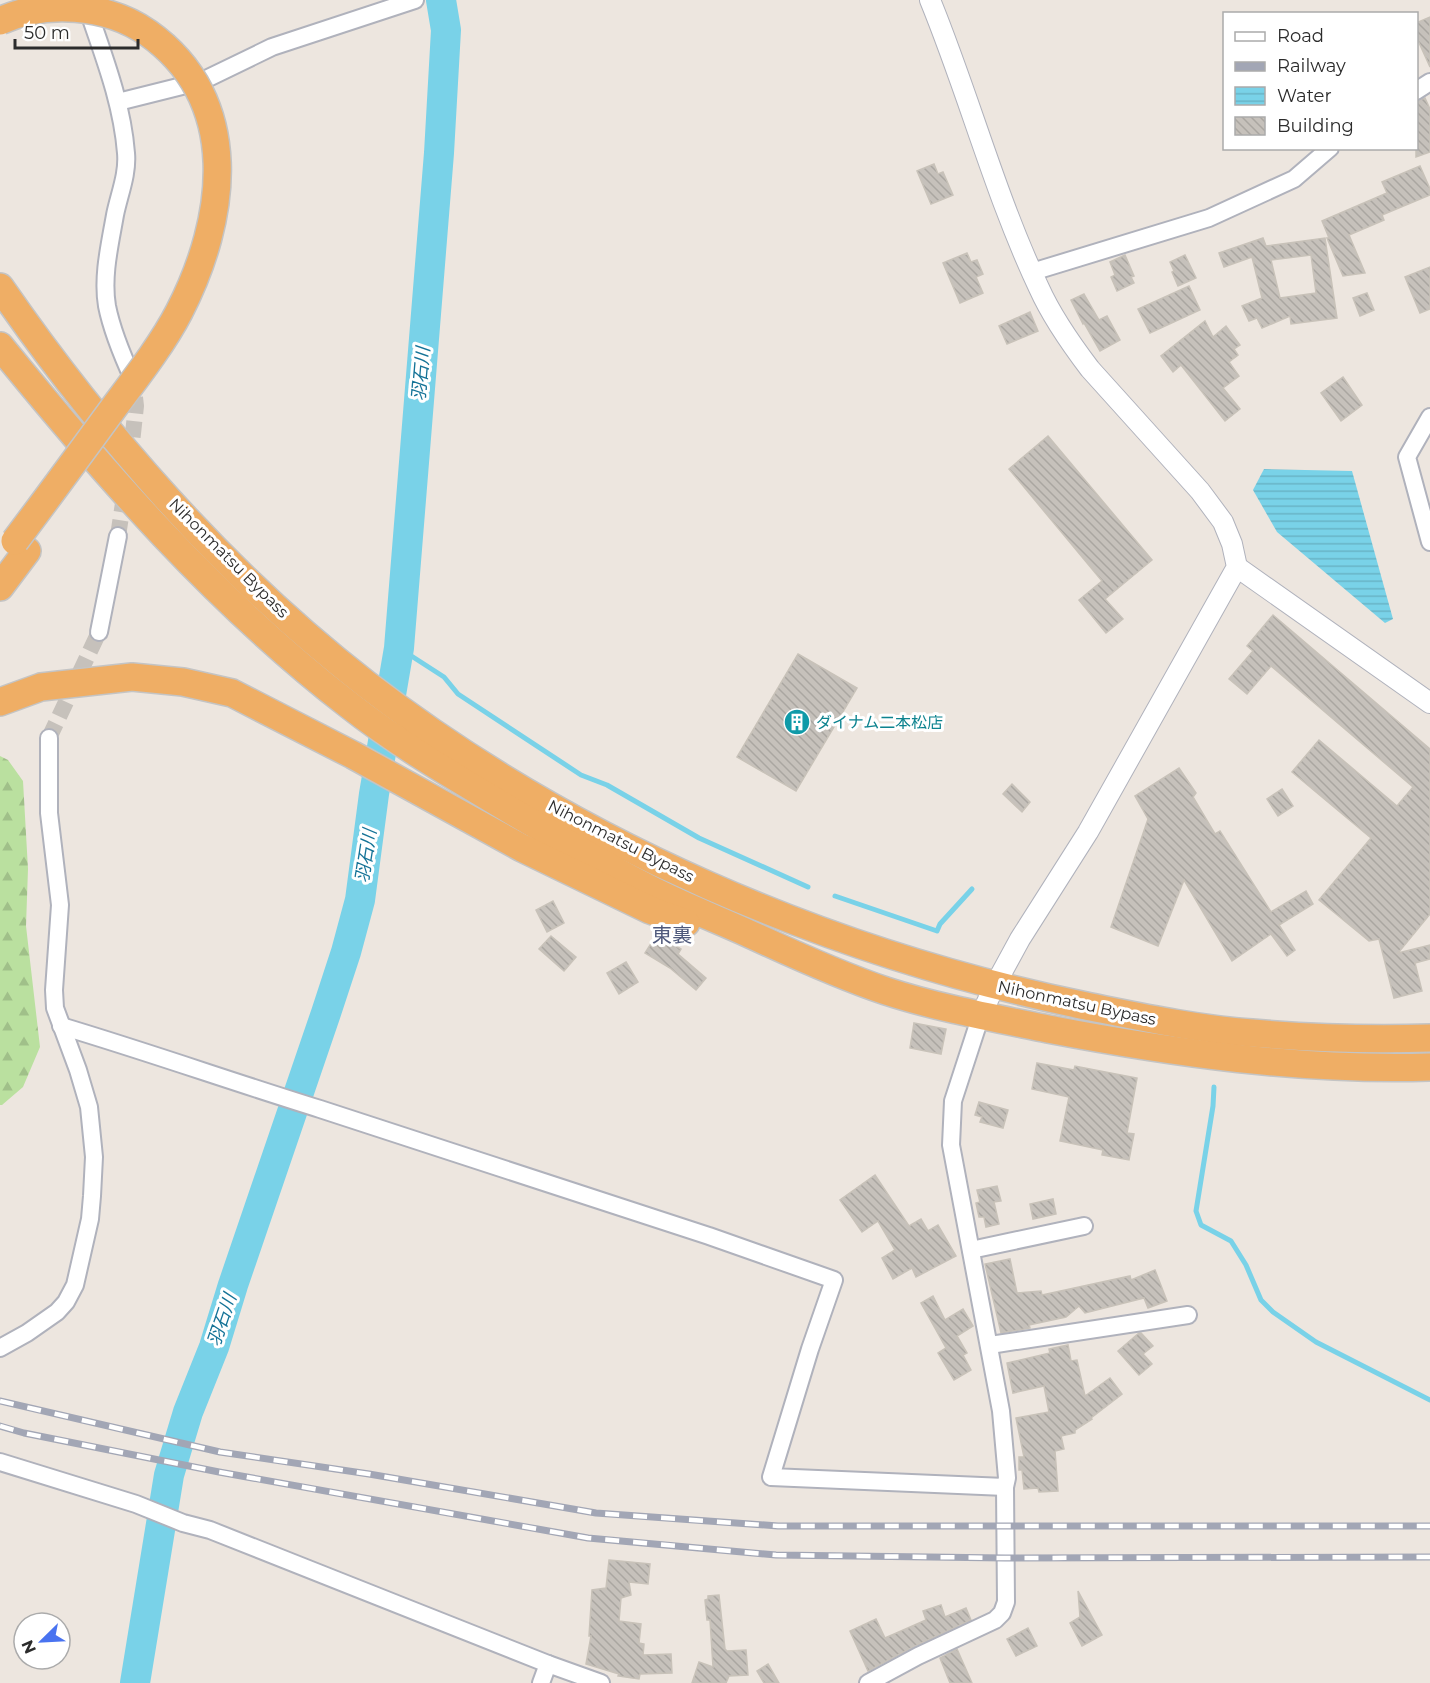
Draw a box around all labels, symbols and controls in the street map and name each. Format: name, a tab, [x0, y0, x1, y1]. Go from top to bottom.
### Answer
scale bar	[15, 12, 138, 50]
legend	[1223, 12, 1418, 150]
text: 50 m	[24, 22, 70, 44]
text: Road	[1277, 25, 1324, 47]
text: Railway	[1277, 55, 1346, 77]
text: Water	[1277, 85, 1332, 107]
text: Building	[1277, 115, 1354, 137]
water label: 羽石川	[408, 344, 434, 402]
street label: Nihonmatsu Bypass	[165, 494, 293, 622]
building icon: ダイナム二本松店	[782, 707, 812, 737]
place label: ダイナム二本松店	[816, 713, 943, 732]
street label: Nihonmatsu Bypass	[545, 796, 697, 886]
water label: 羽石川	[351, 826, 381, 884]
district label: 東裏	[652, 923, 692, 947]
street label: Nihonmatsu Bypass	[996, 977, 1158, 1029]
water label: 羽石川	[203, 1289, 242, 1349]
north arrow	[12, 1611, 72, 1671]
text: N	[17, 1637, 40, 1657]

